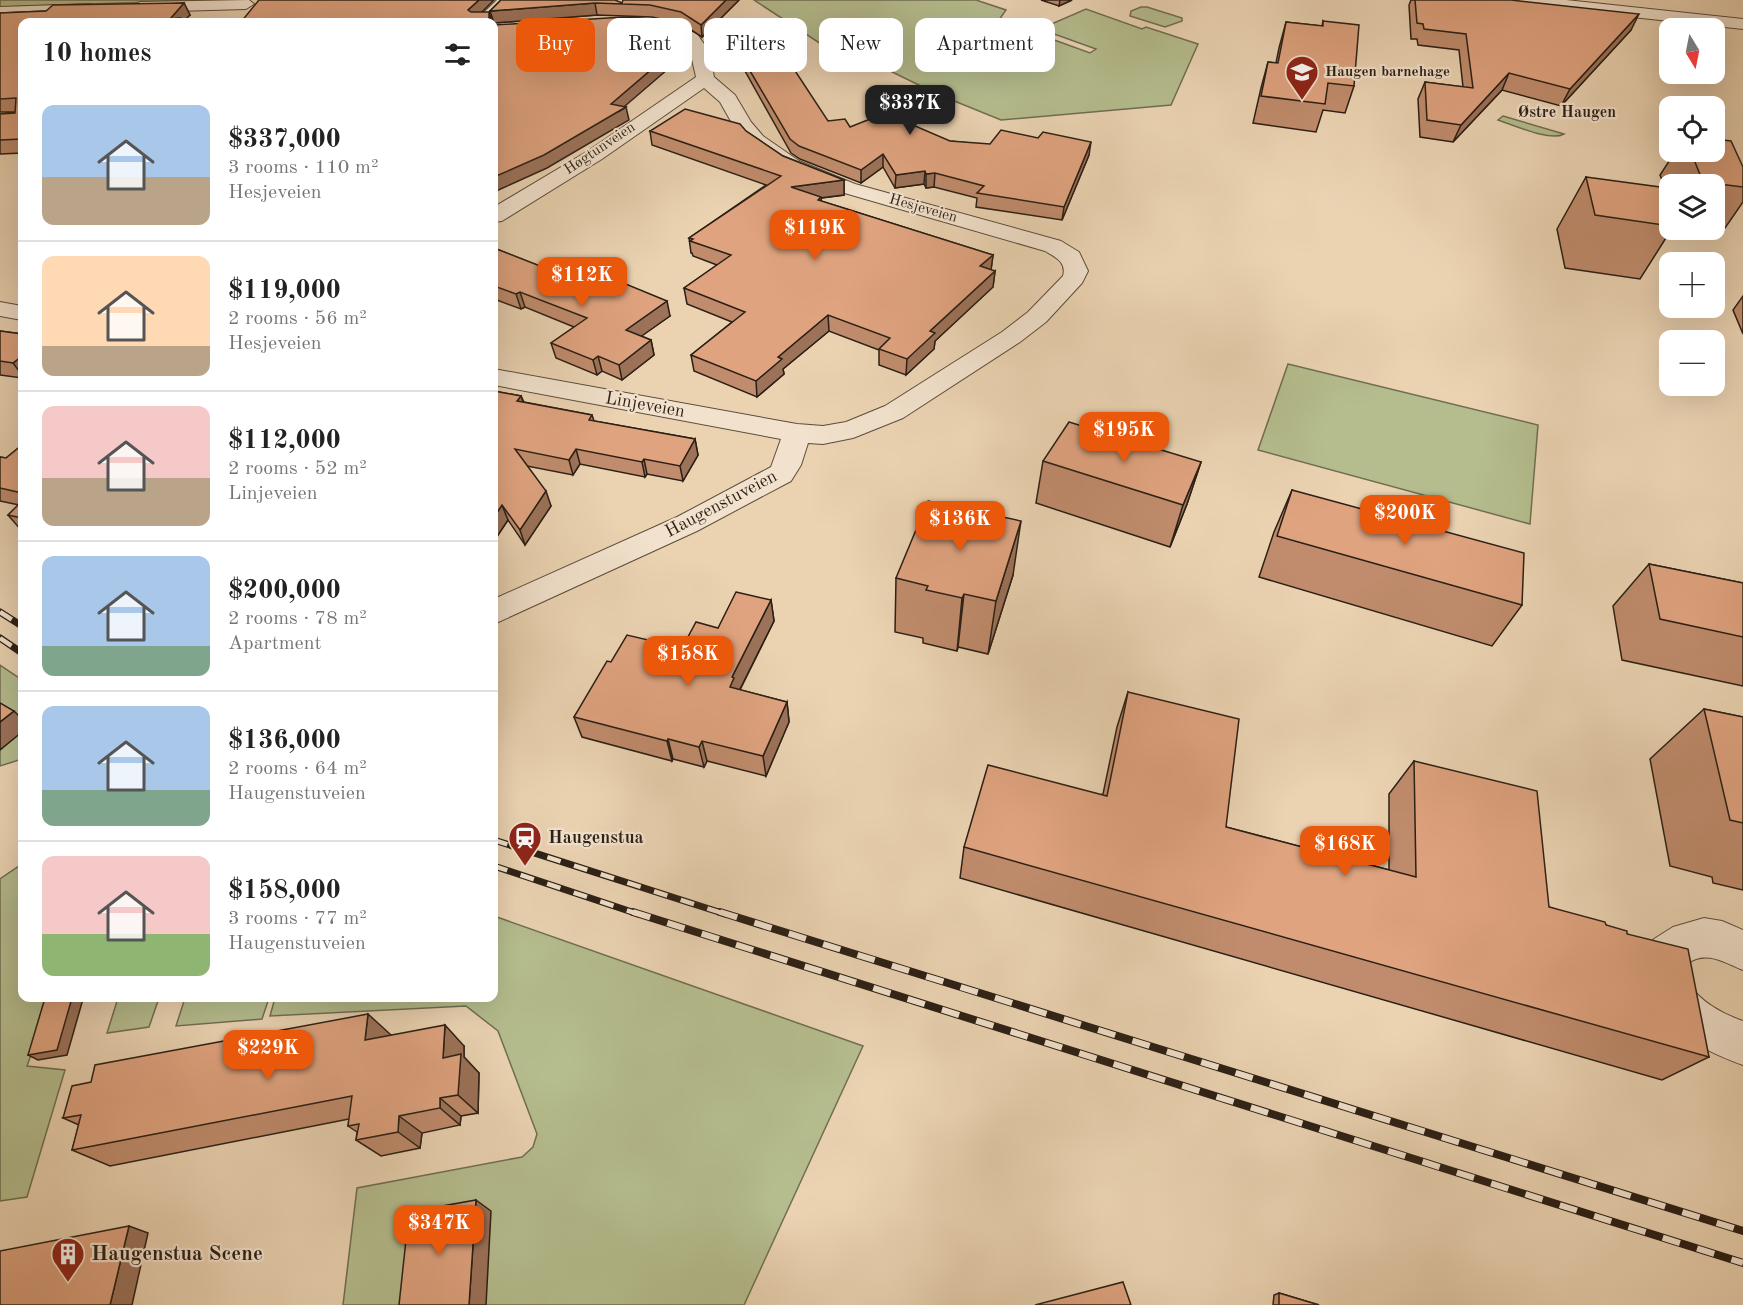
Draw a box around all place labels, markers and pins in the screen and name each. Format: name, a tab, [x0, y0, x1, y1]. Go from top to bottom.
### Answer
school or university icon: Haugen barnehage	[1284, 54, 1320, 101]
place label: Haugen barnehage	[1325, 65, 1450, 80]
pin: $337K	[868, 85, 952, 136]
pin: $119K	[773, 210, 857, 261]
pin: $112K	[540, 257, 624, 308]
pin: $195K	[1082, 412, 1166, 463]
pin: $200K	[1363, 495, 1447, 546]
pin: $136K	[918, 501, 1002, 552]
pin: $158K	[646, 636, 730, 687]
station icon: Haugenstua	[507, 820, 543, 867]
pin: $168K	[1303, 826, 1387, 877]
place label: Haugenstua	[548, 829, 644, 847]
pin: $229K	[226, 1030, 310, 1081]
pin: $347K	[397, 1205, 481, 1256]
building icon: Haugenstua Scene	[50, 1236, 86, 1283]
place label: Haugenstua Scene	[91, 1244, 263, 1265]

